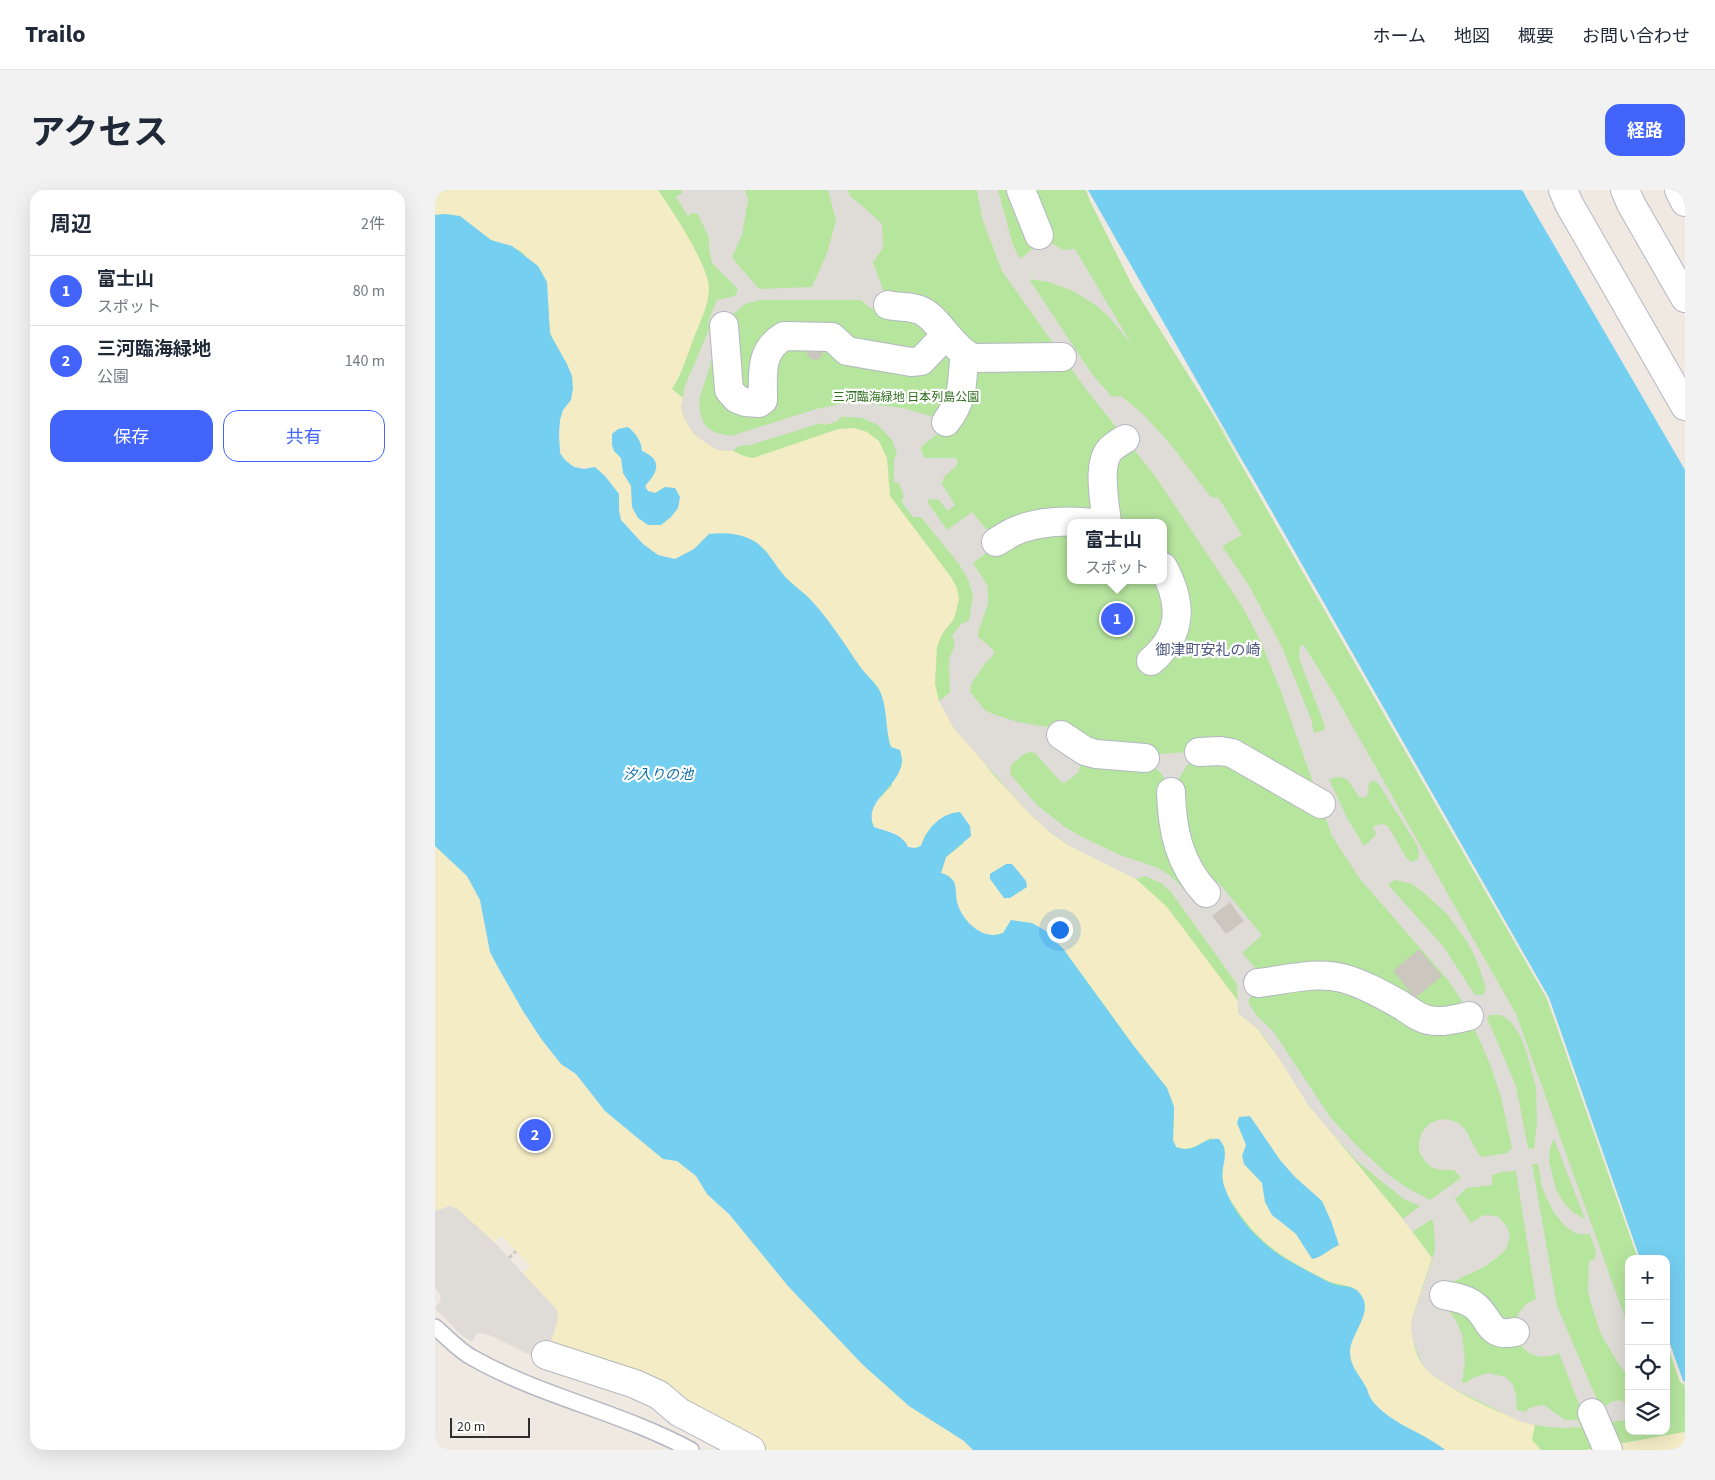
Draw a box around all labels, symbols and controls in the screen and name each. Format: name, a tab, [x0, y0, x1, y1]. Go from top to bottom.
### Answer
text: Trailo	[25, 17, 86, 52]
text: ホーム	[1373, 24, 1426, 49]
text: 地図	[1454, 24, 1490, 49]
text: 概要	[1518, 24, 1554, 49]
text: お問い合わせ	[1582, 24, 1690, 49]
button: 経路	[1605, 104, 1685, 156]
text: アクセス	[30, 108, 168, 158]
text: 周辺	[50, 209, 92, 239]
text: 2件	[361, 213, 385, 235]
text: 富士山	[97, 266, 154, 293]
text: 1	[62, 280, 70, 302]
text: 80 m	[353, 280, 385, 302]
text: スポット	[97, 296, 161, 318]
text: 三河臨海緑地	[97, 336, 211, 363]
text: 2	[62, 350, 70, 372]
text: 140 m	[345, 350, 385, 372]
text: 公園	[97, 366, 129, 388]
park label: 三河臨海緑地 日本列島公園	[833, 389, 979, 406]
button: 保存	[50, 410, 213, 462]
button: 共有	[223, 410, 385, 462]
popup	[1067, 519, 1167, 584]
text: 富士山	[1085, 527, 1142, 554]
text: スポット	[1085, 557, 1149, 579]
pin: 1	[1101, 600, 1133, 638]
district label: 御津町安礼の崎	[1155, 640, 1261, 661]
water label: 汐入りの池	[623, 765, 695, 785]
your location	[1047, 917, 1073, 943]
pin: 2	[519, 1116, 551, 1154]
map controls	[1625, 1255, 1670, 1435]
button: +	[1625, 1255, 1670, 1300]
button: −	[1625, 1300, 1670, 1345]
button: locate	[1625, 1345, 1670, 1390]
button: layers	[1625, 1390, 1670, 1435]
scale bar	[450, 1415, 530, 1438]
text: 20 m	[457, 1417, 485, 1437]

